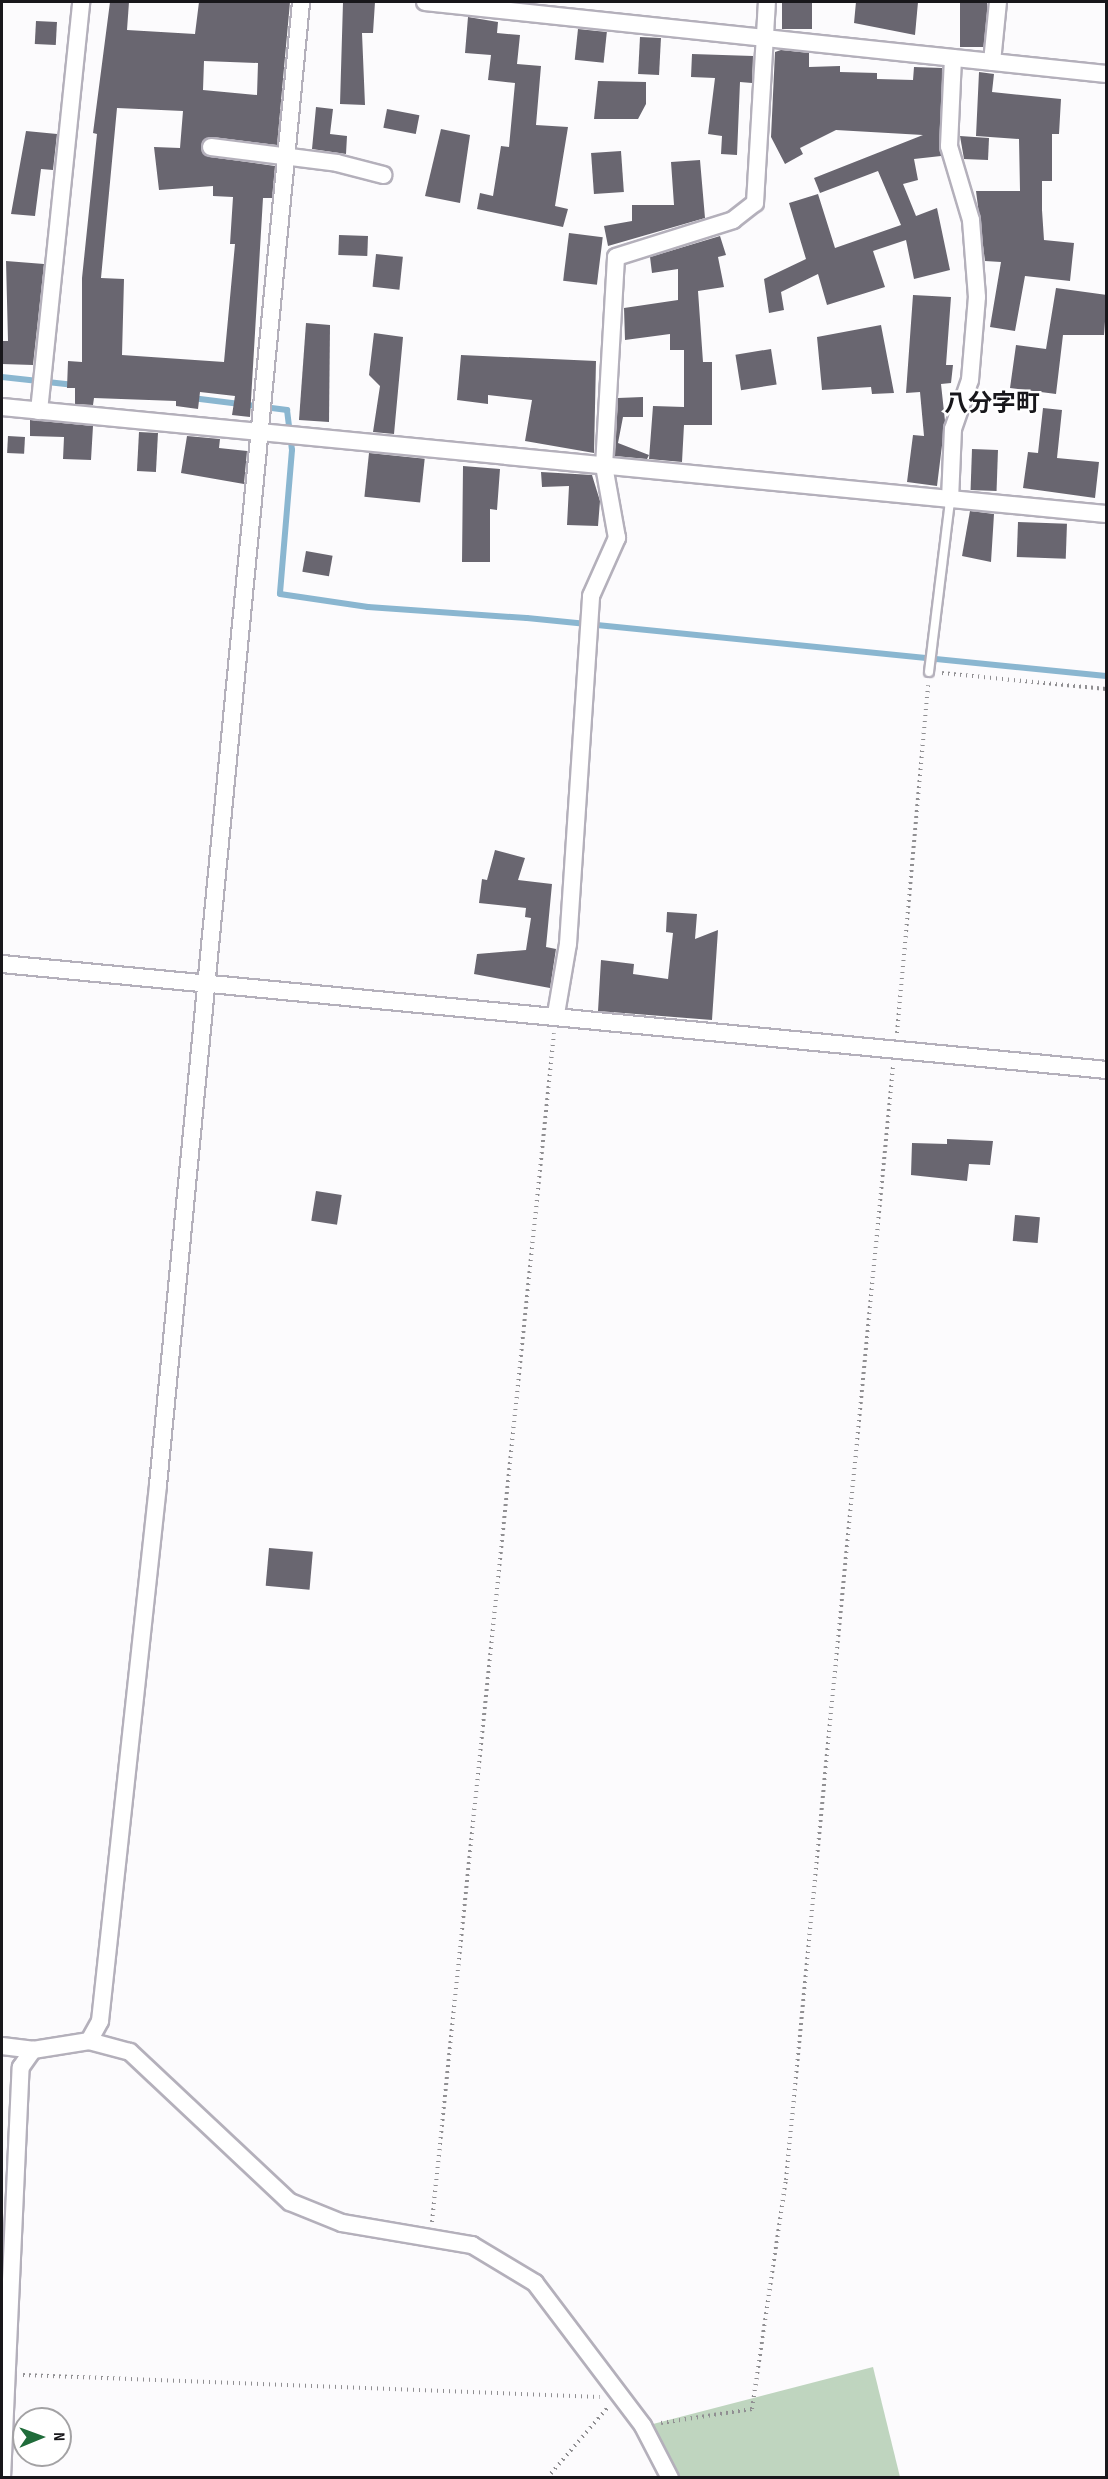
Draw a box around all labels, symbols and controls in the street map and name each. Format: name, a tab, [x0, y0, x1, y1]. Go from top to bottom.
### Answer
district label: 八分字町	[944, 390, 1040, 418]
north arrow	[12, 2407, 72, 2467]
text: N	[49, 2432, 68, 2441]

